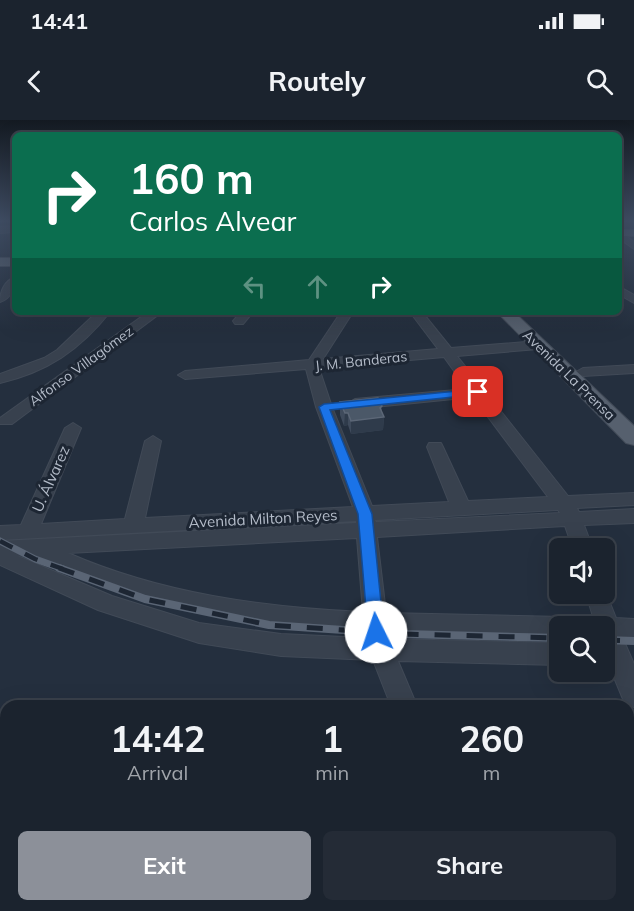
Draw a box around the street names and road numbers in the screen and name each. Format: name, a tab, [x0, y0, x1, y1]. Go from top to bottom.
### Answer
street label: Alfonso Villagómez	[25, 322, 137, 410]
street label: Avenida La Prensa	[519, 326, 619, 424]
street label: J. M. Banderas	[314, 347, 408, 375]
street label: U. Álvarez	[27, 442, 74, 515]
street label: Avenida Milton Reyes	[188, 505, 338, 532]

